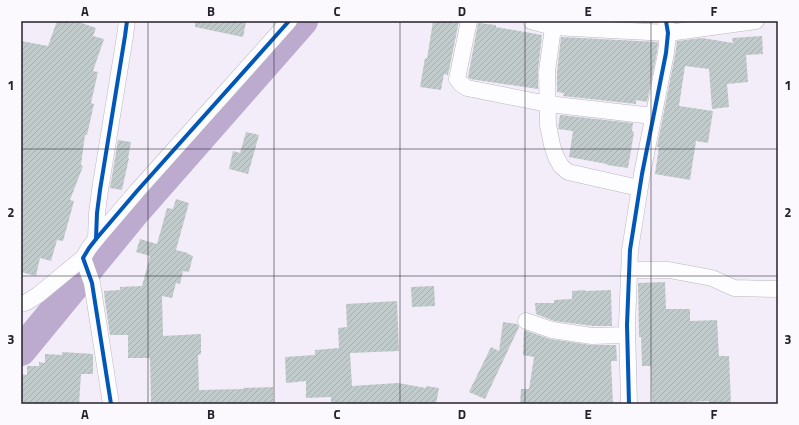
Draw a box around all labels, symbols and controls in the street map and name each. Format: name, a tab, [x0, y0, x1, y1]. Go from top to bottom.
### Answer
text: A	[81, 1, 89, 21]
text: B	[207, 1, 215, 21]
text: C	[333, 1, 341, 21]
text: D	[458, 1, 466, 21]
text: E	[584, 1, 592, 21]
text: F	[711, 1, 718, 21]
text: 1	[7, 75, 15, 95]
text: 1	[784, 75, 792, 95]
text: 2	[7, 202, 15, 222]
text: 2	[784, 202, 792, 222]
text: 3	[7, 329, 15, 349]
text: 3	[784, 329, 792, 349]
text: A	[81, 404, 89, 424]
text: B	[207, 404, 215, 424]
text: C	[333, 404, 341, 424]
text: D	[458, 404, 466, 424]
text: E	[584, 404, 592, 424]
text: F	[711, 404, 718, 424]

